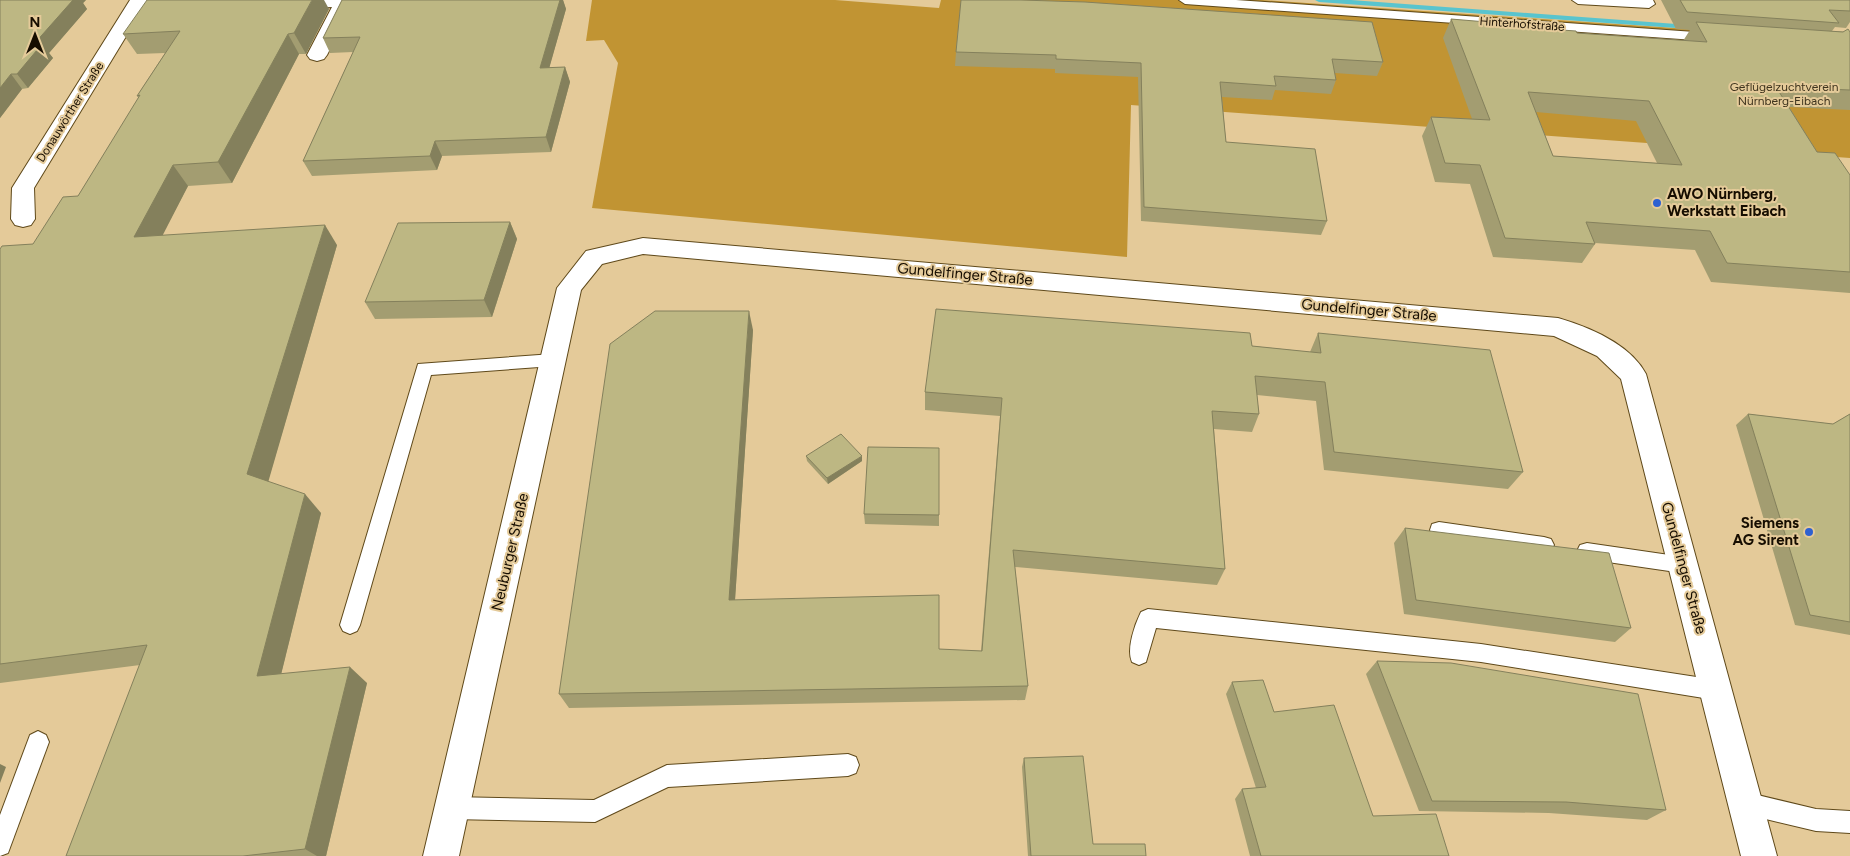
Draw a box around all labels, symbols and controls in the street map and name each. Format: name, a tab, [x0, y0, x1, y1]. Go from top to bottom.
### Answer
north arrow	[10, 10, 60, 60]
text: N	[30, 14, 40, 31]
street label: Hinterhofstraße	[1479, 14, 1565, 34]
street label: Donauwörther Straße	[34, 59, 107, 165]
park label: Geflügelzuchtverein Nürnberg-Eibach	[1730, 80, 1839, 108]
place label: AWO Nürnberg, Werkstatt Eibach	[1667, 185, 1786, 220]
marker: AWO Nürnberg, Werkstatt Eibach	[1651, 197, 1663, 209]
street label: Gundelfinger Straße	[897, 259, 1033, 289]
street label: Gundelfinger Straße	[1301, 295, 1437, 325]
street label: Neuburger Straße	[488, 491, 532, 613]
street label: Gundelfinger Straße	[1658, 500, 1710, 636]
place label: Siemens AG Sirent	[1733, 514, 1799, 549]
marker: Siemens AG Sirent	[1803, 526, 1815, 538]

